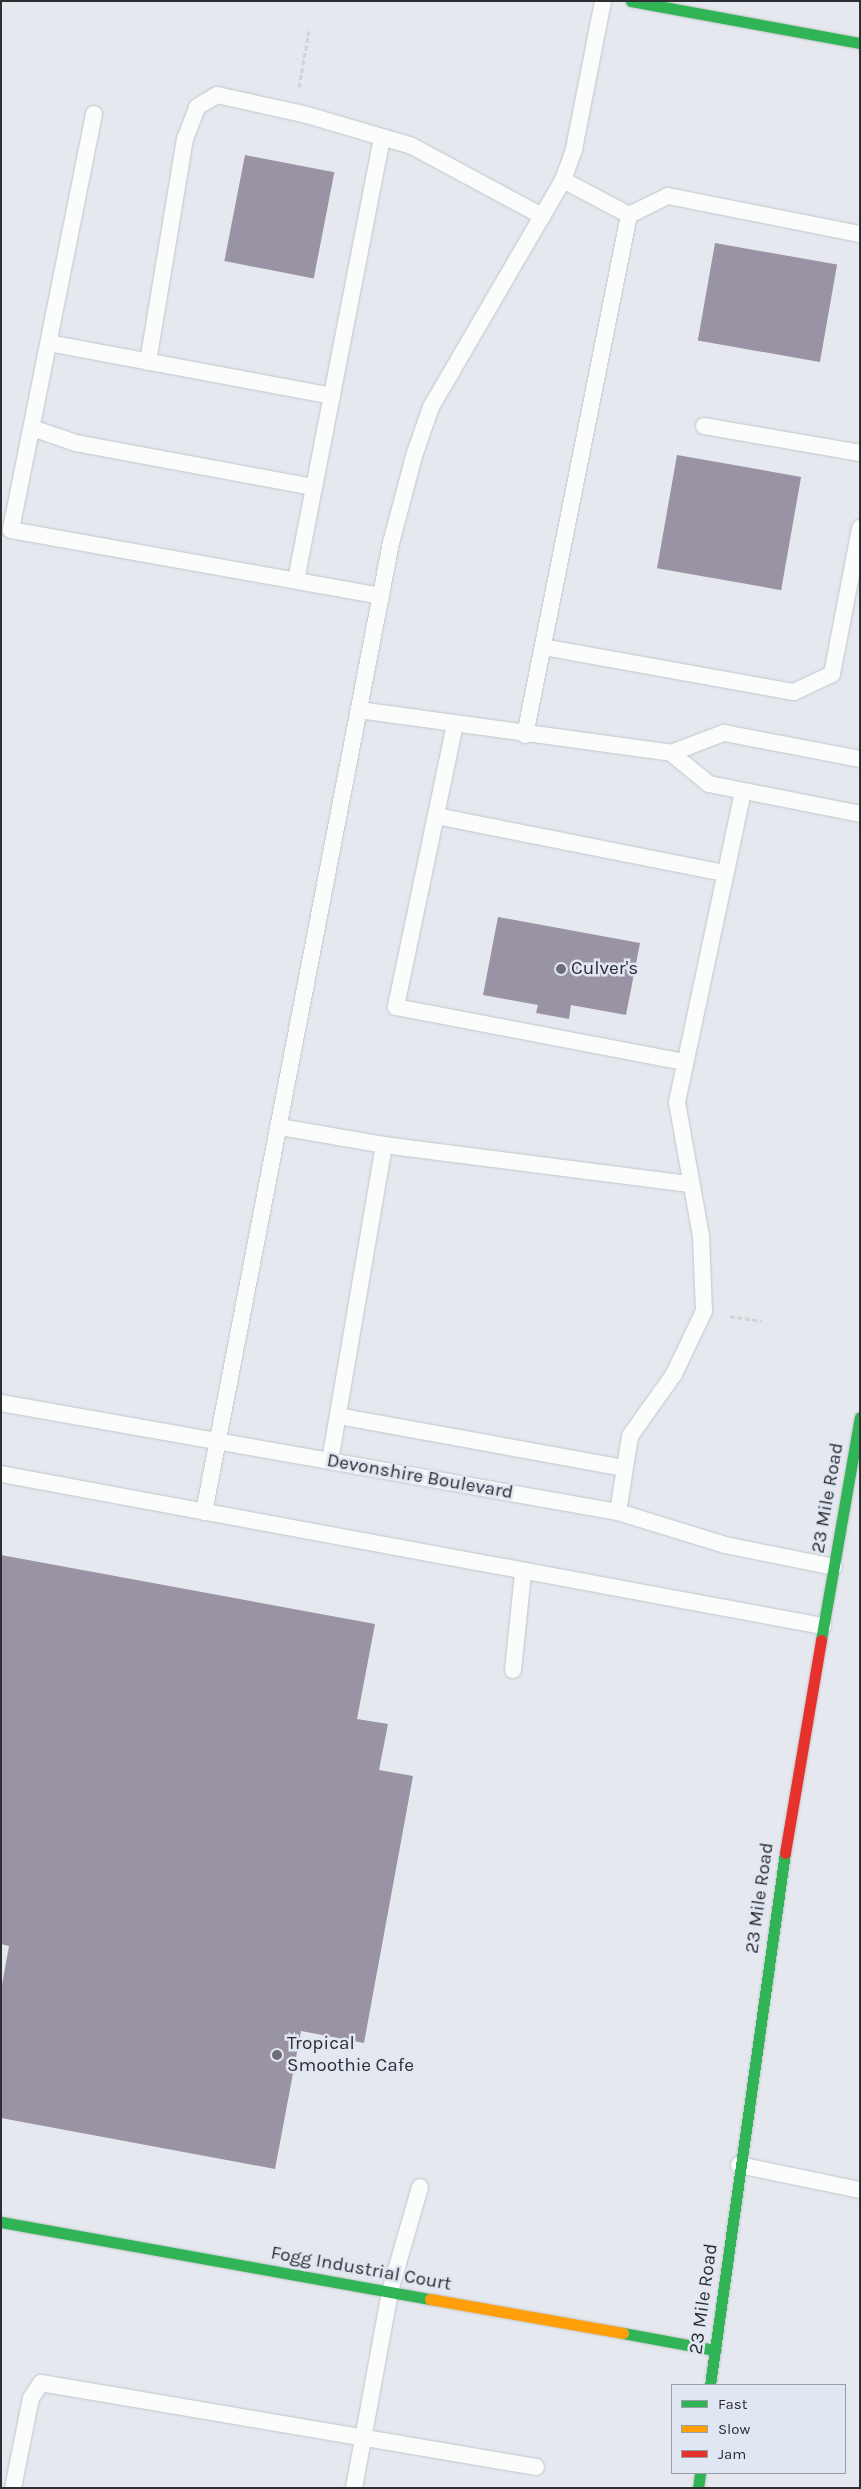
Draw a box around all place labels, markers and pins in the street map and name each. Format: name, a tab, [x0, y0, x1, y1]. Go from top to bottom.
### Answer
place label: Culver's	[571, 958, 638, 980]
marker: Culver's	[555, 963, 567, 975]
place label: Tropical Smoothie Cafe	[287, 2033, 414, 2077]
marker: Tropical Smoothie Cafe	[271, 2049, 283, 2061]

